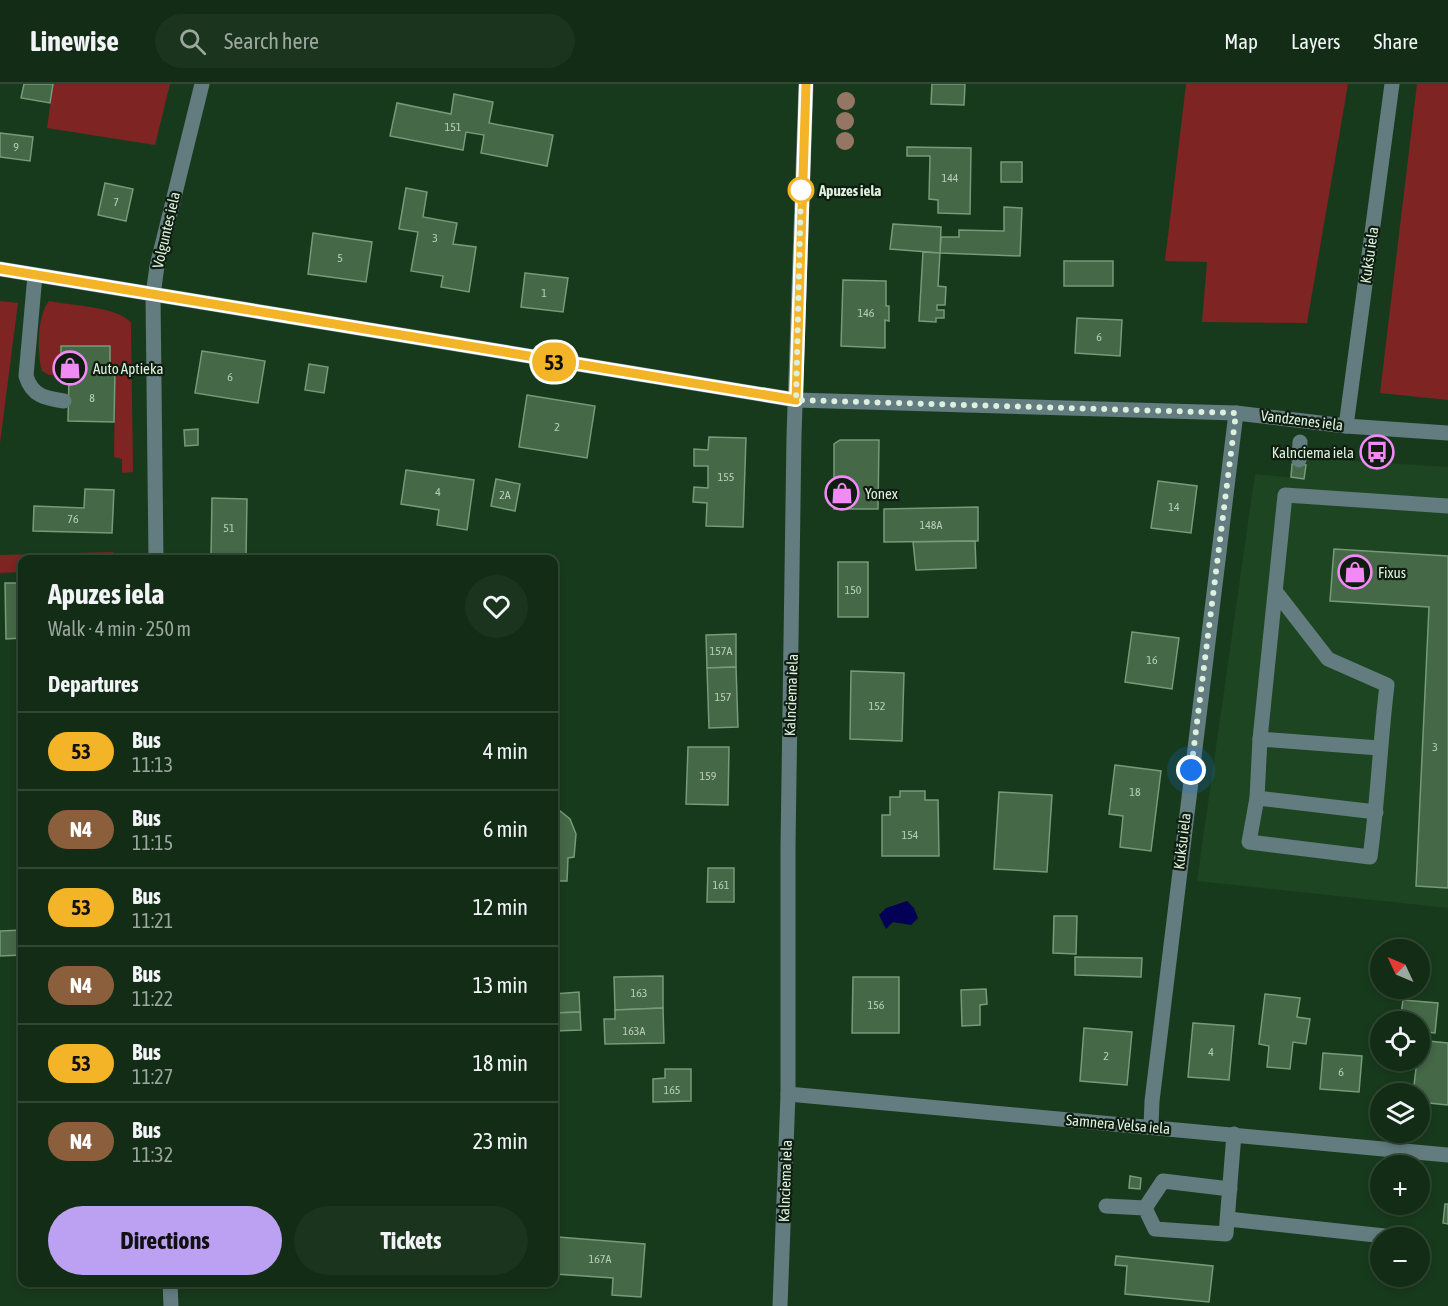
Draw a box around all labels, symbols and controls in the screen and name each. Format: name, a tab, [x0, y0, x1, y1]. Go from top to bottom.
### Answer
search box	[155, 14, 575, 68]
text: Linewise	[30, 25, 119, 57]
icon: search	[176, 25, 209, 58]
text: Search here	[224, 28, 319, 54]
text: Map	[1224, 29, 1258, 53]
text: Layers	[1291, 29, 1341, 53]
text: Share	[1374, 29, 1418, 53]
house number: 151	[445, 120, 462, 134]
house number: 9	[13, 140, 19, 154]
house number: 144	[942, 171, 959, 185]
marker: Apuzes iela	[788, 177, 814, 203]
place label: Apuzes iela	[818, 182, 881, 199]
street label: Volguntes iela	[149, 190, 183, 270]
house number: 7	[113, 195, 119, 209]
street label: Kukšu iela	[1357, 226, 1381, 284]
house number: 3	[432, 231, 438, 245]
house number: 5	[337, 251, 343, 265]
house number: 1	[541, 286, 547, 300]
house number: 146	[858, 306, 875, 320]
house number: 6	[1096, 330, 1102, 344]
line badge: 53	[527, 342, 581, 382]
shop icon: Auto Aptieka	[52, 350, 88, 386]
text: 53	[544, 350, 564, 374]
place label: Auto Aptieka	[93, 360, 164, 377]
house number: 6	[227, 370, 233, 384]
house number: 8	[89, 391, 95, 405]
street label: Vandzenes iela	[1260, 407, 1344, 433]
house number: 2	[554, 420, 560, 434]
bus stop icon: Kalnciema iela	[1359, 434, 1395, 470]
place label: Kalnciema iela	[1272, 444, 1354, 461]
house number: 155	[718, 470, 734, 484]
shop icon: Yonex	[824, 475, 860, 511]
house number: 4	[435, 485, 441, 499]
place label: Yonex	[865, 485, 898, 502]
house number: 2A	[499, 488, 511, 502]
house number: 14	[1168, 500, 1180, 514]
house number: 76	[67, 512, 79, 526]
house number: 148A	[920, 518, 943, 532]
house number: 51	[223, 521, 235, 535]
shop icon: Fixus	[1337, 554, 1373, 590]
place label: Fixus	[1378, 564, 1406, 581]
button: heart	[465, 575, 528, 638]
text: Apuzes iela	[48, 578, 164, 610]
house number: 150	[845, 583, 862, 597]
text: Walk · 4 min · 250 m	[48, 617, 191, 640]
house number: 157A	[710, 644, 733, 658]
house number: 16	[1146, 653, 1158, 667]
street label: Kalnciema iela	[781, 654, 801, 736]
text: Departures	[48, 671, 138, 697]
house number: 157	[715, 690, 732, 704]
house number: 152	[869, 699, 885, 713]
text: Bus	[132, 727, 161, 753]
text: 4 min	[483, 738, 528, 764]
text: 53	[71, 739, 91, 763]
house number: 3	[1432, 740, 1438, 754]
text: 11:13	[132, 753, 173, 776]
your location	[1176, 755, 1206, 785]
house number: 159	[700, 769, 717, 783]
house number: 18	[1129, 785, 1141, 799]
text: Bus	[132, 805, 161, 831]
street label: Kukšu iela	[1170, 812, 1194, 870]
text: 6 min	[483, 816, 528, 842]
text: N4	[70, 817, 92, 841]
house number: 154	[902, 828, 919, 842]
text: 11:15	[132, 831, 173, 854]
house number: 161	[713, 878, 730, 892]
text: Bus	[132, 883, 161, 909]
text: 12 min	[473, 894, 528, 920]
text: 53	[71, 895, 91, 919]
text: 11:21	[132, 909, 173, 932]
north arrow	[1370, 939, 1430, 999]
map controls	[1370, 939, 1430, 1287]
text: Bus	[132, 961, 161, 987]
text: 13 min	[473, 972, 528, 998]
text: N4	[70, 973, 92, 997]
house number: 163	[631, 986, 647, 1000]
text: 11:22	[132, 987, 173, 1010]
house number: 156	[868, 998, 885, 1012]
button: locate	[1370, 1011, 1430, 1071]
house number: 163A	[623, 1024, 646, 1038]
text: Bus	[132, 1039, 161, 1065]
house number: 4	[1208, 1045, 1214, 1059]
house number: 2	[1103, 1049, 1109, 1063]
text: 18 min	[473, 1050, 528, 1076]
text: 53	[71, 1051, 91, 1075]
text: 11:27	[132, 1065, 173, 1088]
house number: 6	[1338, 1065, 1344, 1079]
house number: 165	[664, 1083, 680, 1097]
button: layers	[1370, 1083, 1430, 1143]
street label: Samnera Velsa iela	[1065, 1111, 1171, 1137]
text: Bus	[132, 1117, 161, 1143]
text: 23 min	[473, 1128, 528, 1154]
text: N4	[70, 1129, 92, 1153]
street label: Kalnciema iela	[775, 1140, 795, 1222]
text: 11:32	[132, 1143, 173, 1166]
button: +	[1370, 1155, 1430, 1215]
button: Directions	[48, 1206, 282, 1275]
button: Tickets	[294, 1206, 528, 1275]
button: −	[1370, 1227, 1430, 1287]
house number: 167A	[589, 1252, 612, 1266]

